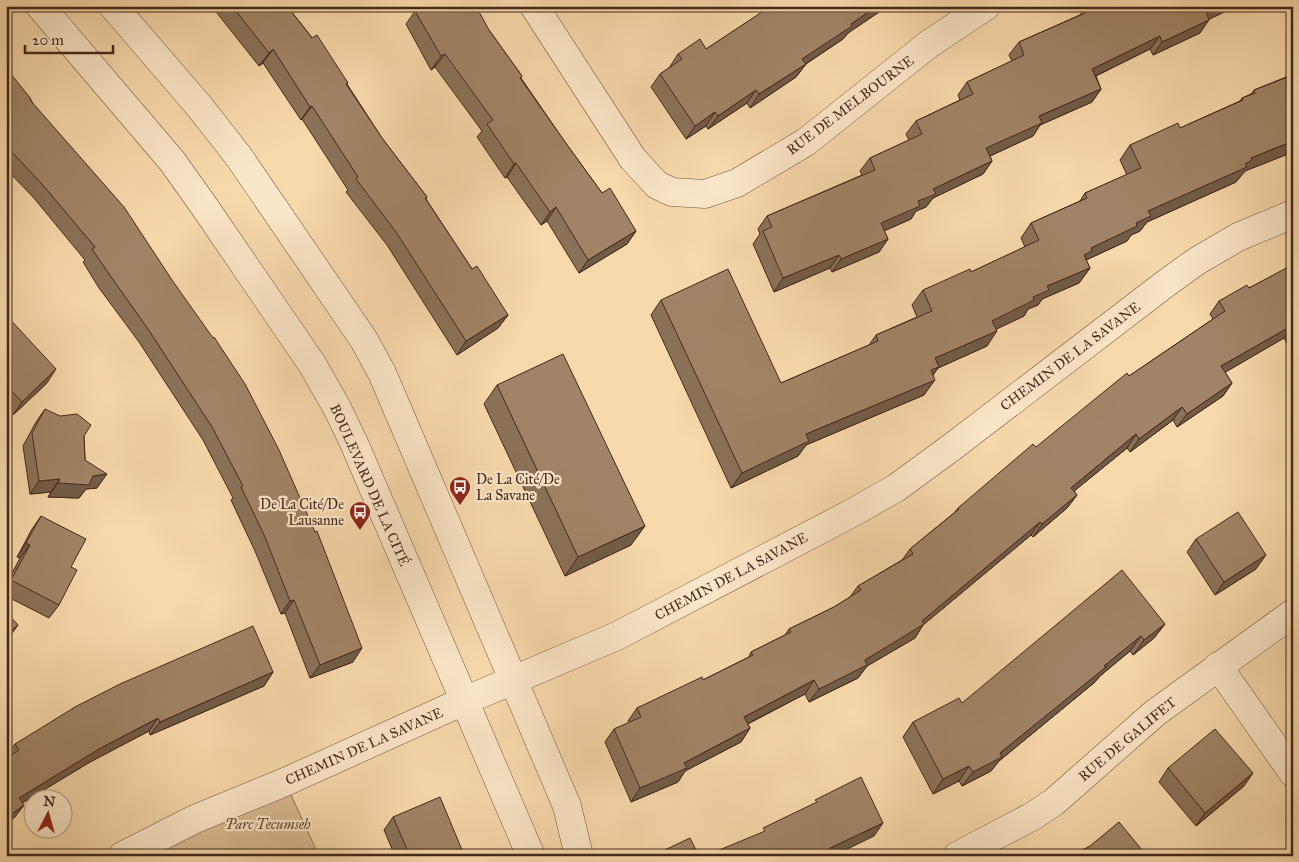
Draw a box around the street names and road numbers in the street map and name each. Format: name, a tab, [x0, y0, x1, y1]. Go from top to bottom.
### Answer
street label: RUE DE MELBOURNE	[783, 52, 917, 159]
street label: CHEMIN DE LA SAVANE	[997, 298, 1144, 415]
street label: BOULEVARD DE LA CITÉ	[326, 401, 415, 569]
street label: CHEMIN DE LA SAVANE	[652, 529, 811, 624]
street label: RUE DE GALIFET	[1075, 693, 1180, 785]
street label: CHEMIN DE LA SAVANE	[283, 704, 446, 789]

